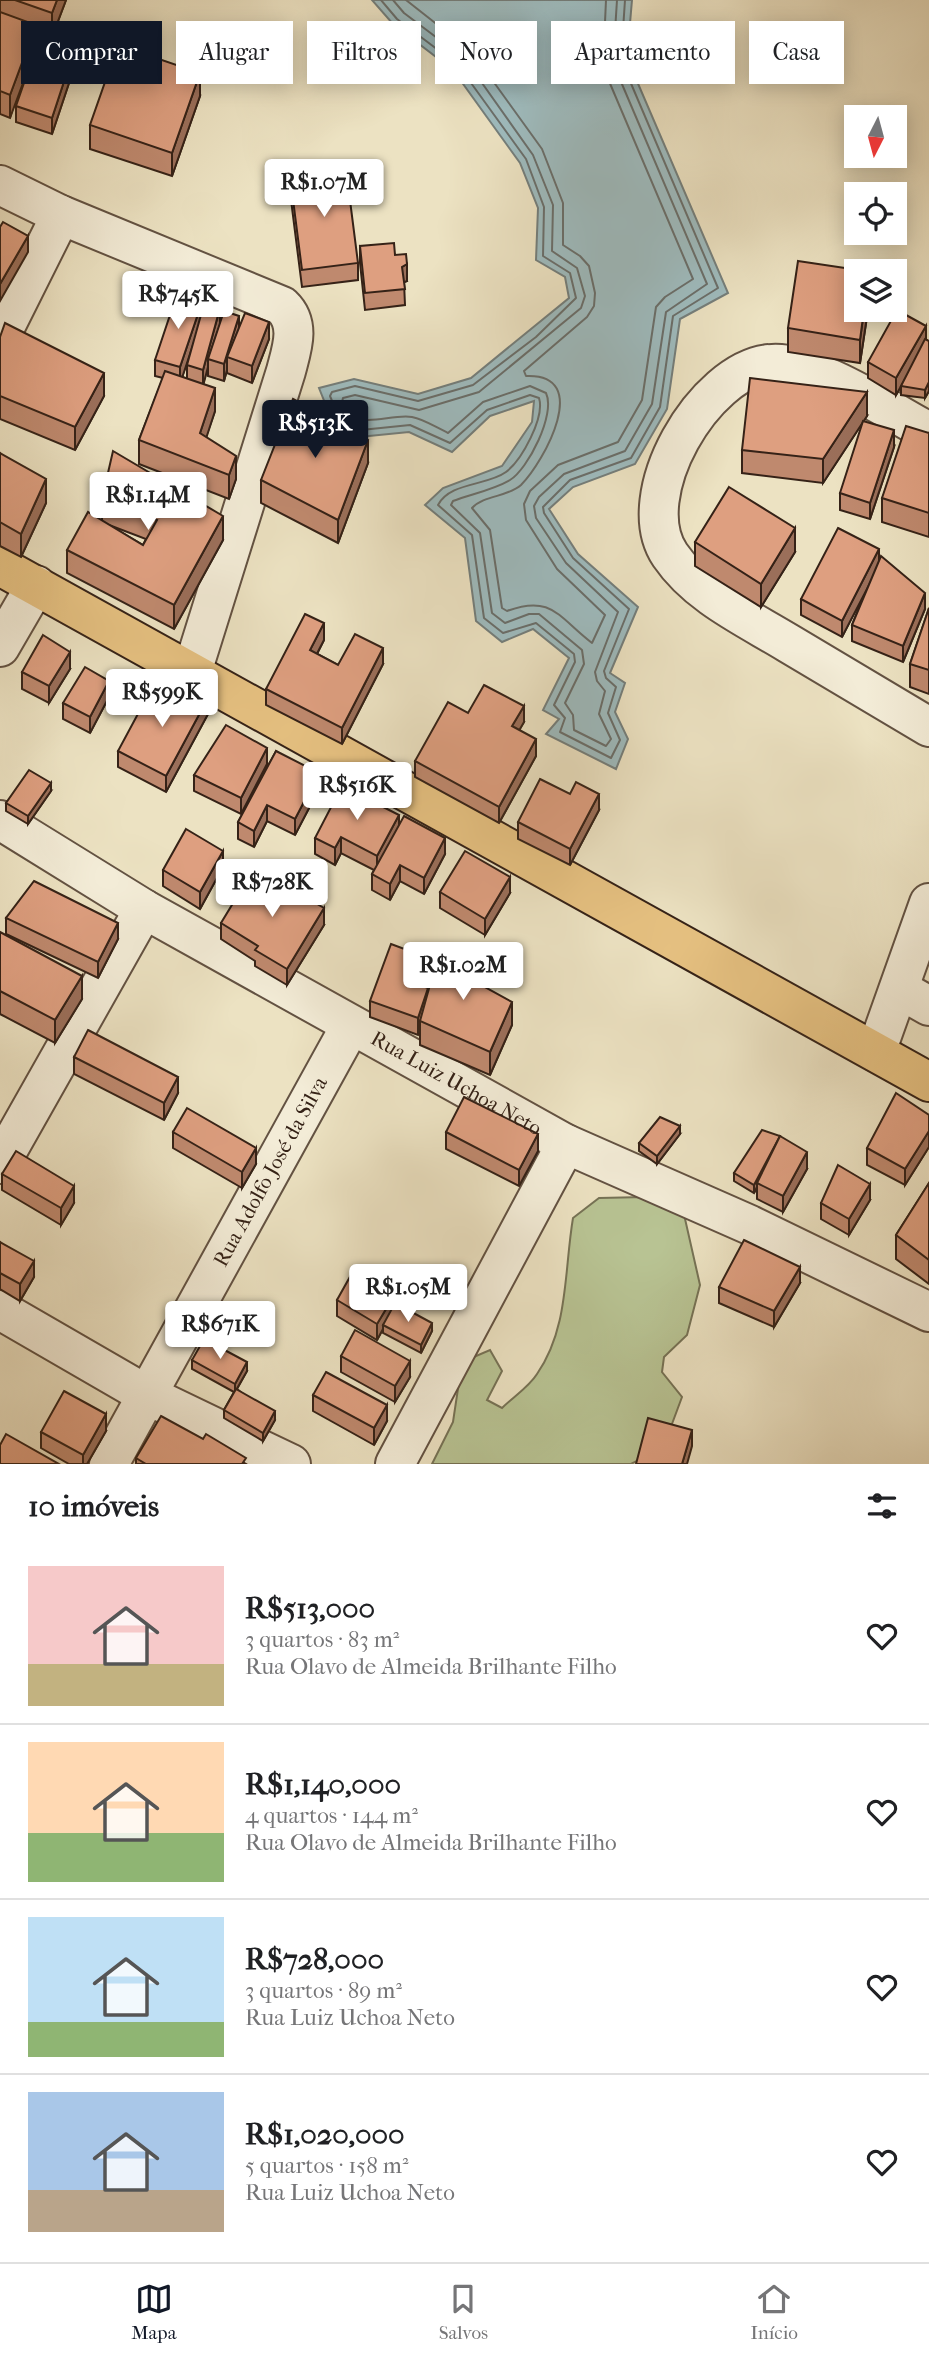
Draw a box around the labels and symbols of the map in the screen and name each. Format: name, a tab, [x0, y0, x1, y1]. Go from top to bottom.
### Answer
north arrow	[844, 105, 906, 168]
pin: R$1.07M	[259, 160, 389, 219]
pin: R$745K	[121, 272, 235, 331]
pin: R$513K	[258, 400, 372, 460]
pin: R$1.14M	[83, 472, 213, 532]
pin: R$599K	[105, 670, 219, 729]
pin: R$516K	[300, 762, 414, 822]
pin: R$728K	[215, 860, 329, 919]
pin: R$1.02M	[398, 942, 528, 1002]
street label: Rua Luiz Uchoa Neto	[367, 1026, 546, 1140]
street label: Rua Adolfo José da Silva	[208, 1072, 332, 1271]
pin: R$1.05M	[343, 1264, 473, 1324]
pin: R$671K	[163, 1302, 277, 1361]

